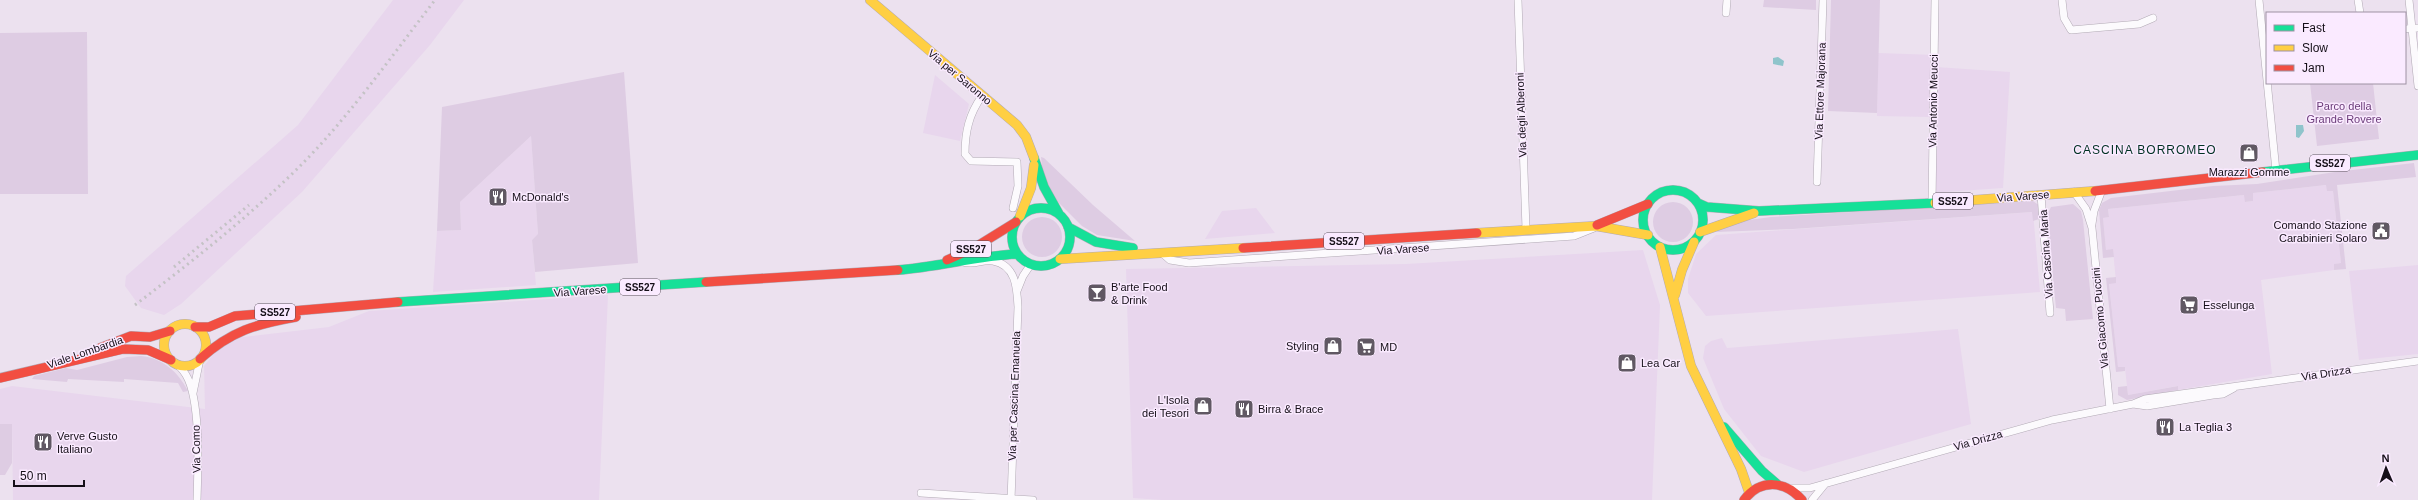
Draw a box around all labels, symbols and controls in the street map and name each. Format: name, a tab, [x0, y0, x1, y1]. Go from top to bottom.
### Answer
legend	[2266, 12, 2406, 84]
text: Fast	[2302, 21, 2326, 35]
street label: Via Ettore Majorana	[1812, 41, 1828, 140]
text: Slow	[2302, 41, 2328, 55]
street label: Via per Saronno	[926, 47, 994, 107]
street label: Via Antonio Meucci	[1926, 54, 1940, 148]
text: Jam	[2302, 61, 2325, 75]
street label: Via degli Alberoni	[1514, 72, 1528, 158]
park label: Parco della Grande Rovere	[2306, 100, 2382, 125]
shop icon: Marazzi Gomme	[2238, 142, 2260, 164]
district label: CASCINA BORROMEO	[2073, 143, 2217, 157]
road number: SS527	[2310, 155, 2350, 171]
place label: Marazzi Gomme	[2209, 166, 2289, 178]
restaurant icon: McDonald's	[487, 186, 509, 208]
street label: Via Varese	[1996, 188, 2050, 204]
place label: McDonald's	[512, 191, 570, 203]
road number: SS527	[1933, 193, 1973, 209]
street label: Via Cascina Maria	[2037, 208, 2055, 299]
place label: Comando Stazione Carabinieri Solaro	[2273, 219, 2367, 244]
public building icon: Comando Stazione Carabinieri Solaro	[2370, 220, 2392, 242]
road number: SS527	[1324, 233, 1364, 249]
road number: SS527	[951, 241, 991, 257]
street label: Via Varese	[1376, 241, 1430, 257]
street label: Via Giacomo Puccini	[2090, 267, 2110, 369]
road number: SS527	[620, 279, 660, 295]
place label: B'arte Food & Drink	[1111, 281, 1168, 306]
bar icon: B'arte Food & Drink	[1086, 282, 1108, 304]
street label: Via Varese	[553, 283, 607, 299]
supermarket icon: Esselunga	[2178, 294, 2200, 316]
place label: Esselunga	[2203, 299, 2255, 311]
road number: SS527	[255, 304, 295, 320]
street label: Via per Cascina Emanuela	[1006, 330, 1022, 461]
street label: Viale Lombardia	[46, 333, 125, 371]
shop icon: Styling	[1322, 335, 1344, 357]
supermarket icon: MD	[1355, 336, 1377, 358]
place label: Styling	[1286, 340, 1319, 352]
place label: MD	[1380, 341, 1397, 353]
shop icon: Lea Car	[1616, 352, 1638, 374]
place label: Lea Car	[1641, 357, 1680, 369]
street label: Via Drizza	[2300, 363, 2352, 383]
place label: L'Isola dei Tesori	[1142, 394, 1190, 419]
shop icon: L'Isola dei Tesori	[1192, 395, 1214, 417]
restaurant icon: Birra & Brace	[1233, 398, 1255, 420]
place label: Birra & Brace	[1258, 403, 1323, 415]
restaurant icon: La Teglia 3	[2154, 416, 2176, 438]
place label: La Teglia 3	[2179, 421, 2232, 433]
street label: Via Como	[190, 425, 202, 473]
street label: Via Drizza	[1952, 427, 2004, 453]
place label: Verve Gusto Italiano	[57, 430, 118, 455]
restaurant icon: Verve Gusto Italiano	[32, 431, 54, 453]
north arrow	[2366, 448, 2406, 488]
text: N	[2381, 452, 2390, 464]
scale bar	[14, 462, 84, 488]
text: 50 m	[20, 469, 47, 483]

